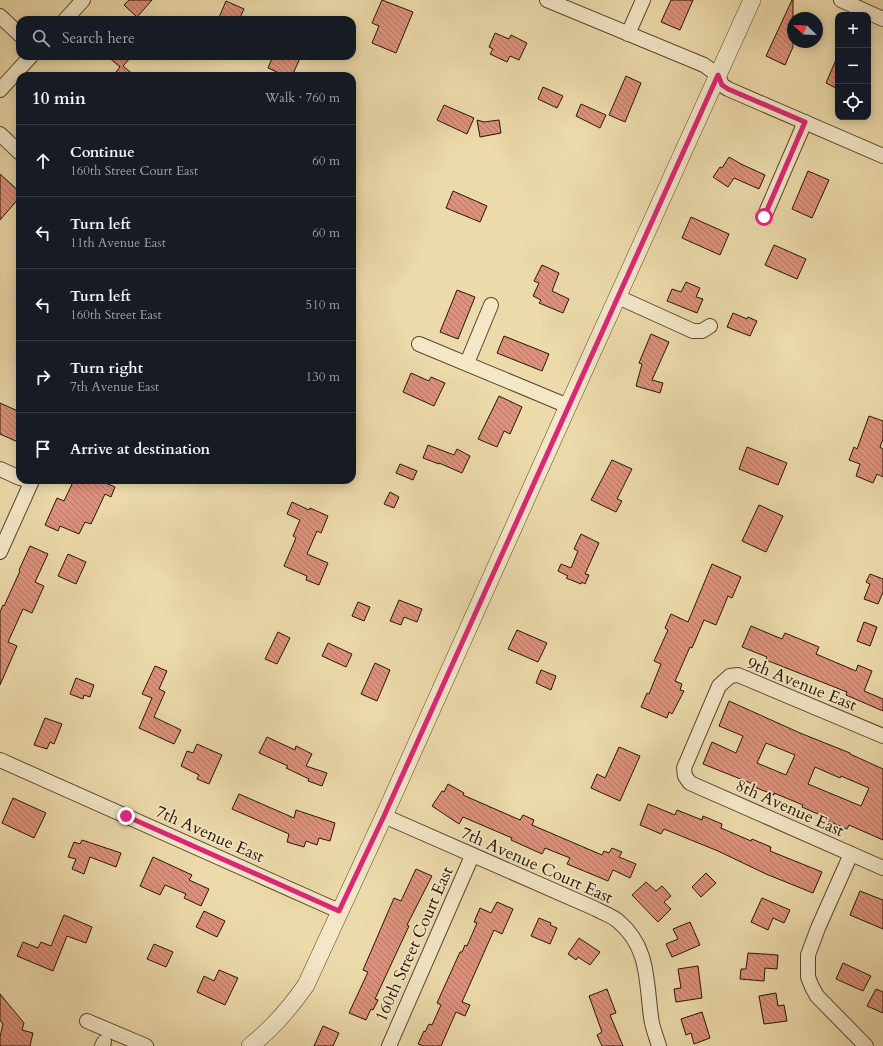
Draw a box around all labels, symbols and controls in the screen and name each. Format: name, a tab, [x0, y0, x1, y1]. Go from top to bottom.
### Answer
north arrow	[787, 12, 823, 48]
map controls	[835, 12, 871, 120]
button: +	[835, 12, 871, 48]
search box	[16, 16, 356, 60]
icon: search	[30, 27, 52, 49]
text: Search here	[62, 28, 135, 48]
button: −	[835, 48, 871, 84]
button: locate	[835, 84, 871, 120]
text: 10 min	[32, 87, 86, 110]
text: Walk · 760 m	[265, 89, 340, 107]
text: Continue	[70, 142, 135, 162]
icon: ahead	[32, 150, 54, 172]
text: 60 m	[312, 152, 340, 170]
text: 160th Street Court East	[70, 162, 198, 180]
route start	[755, 208, 773, 226]
text: Turn left	[70, 214, 131, 234]
icon: left	[32, 222, 54, 244]
text: 60 m	[312, 224, 340, 242]
text: 11th Avenue East	[70, 234, 166, 252]
text: Turn left	[70, 286, 131, 306]
icon: left	[32, 294, 54, 316]
text: 510 m	[306, 296, 340, 314]
text: 160th Street East	[70, 306, 162, 324]
text: Turn right	[70, 358, 143, 378]
icon: right	[32, 366, 54, 388]
text: 130 m	[306, 368, 340, 386]
text: 7th Avenue East	[70, 378, 159, 396]
icon: arrive	[32, 438, 54, 460]
text: Arrive at destination	[70, 439, 210, 459]
street label: 9th Avenue East	[744, 652, 861, 717]
street label: 8th Avenue East	[732, 774, 848, 842]
street label: 7th Avenue East	[152, 800, 268, 868]
route end	[117, 807, 135, 825]
street label: 7th Avenue Court East	[457, 821, 617, 909]
street label: 160th Street Court East	[369, 862, 459, 1025]

